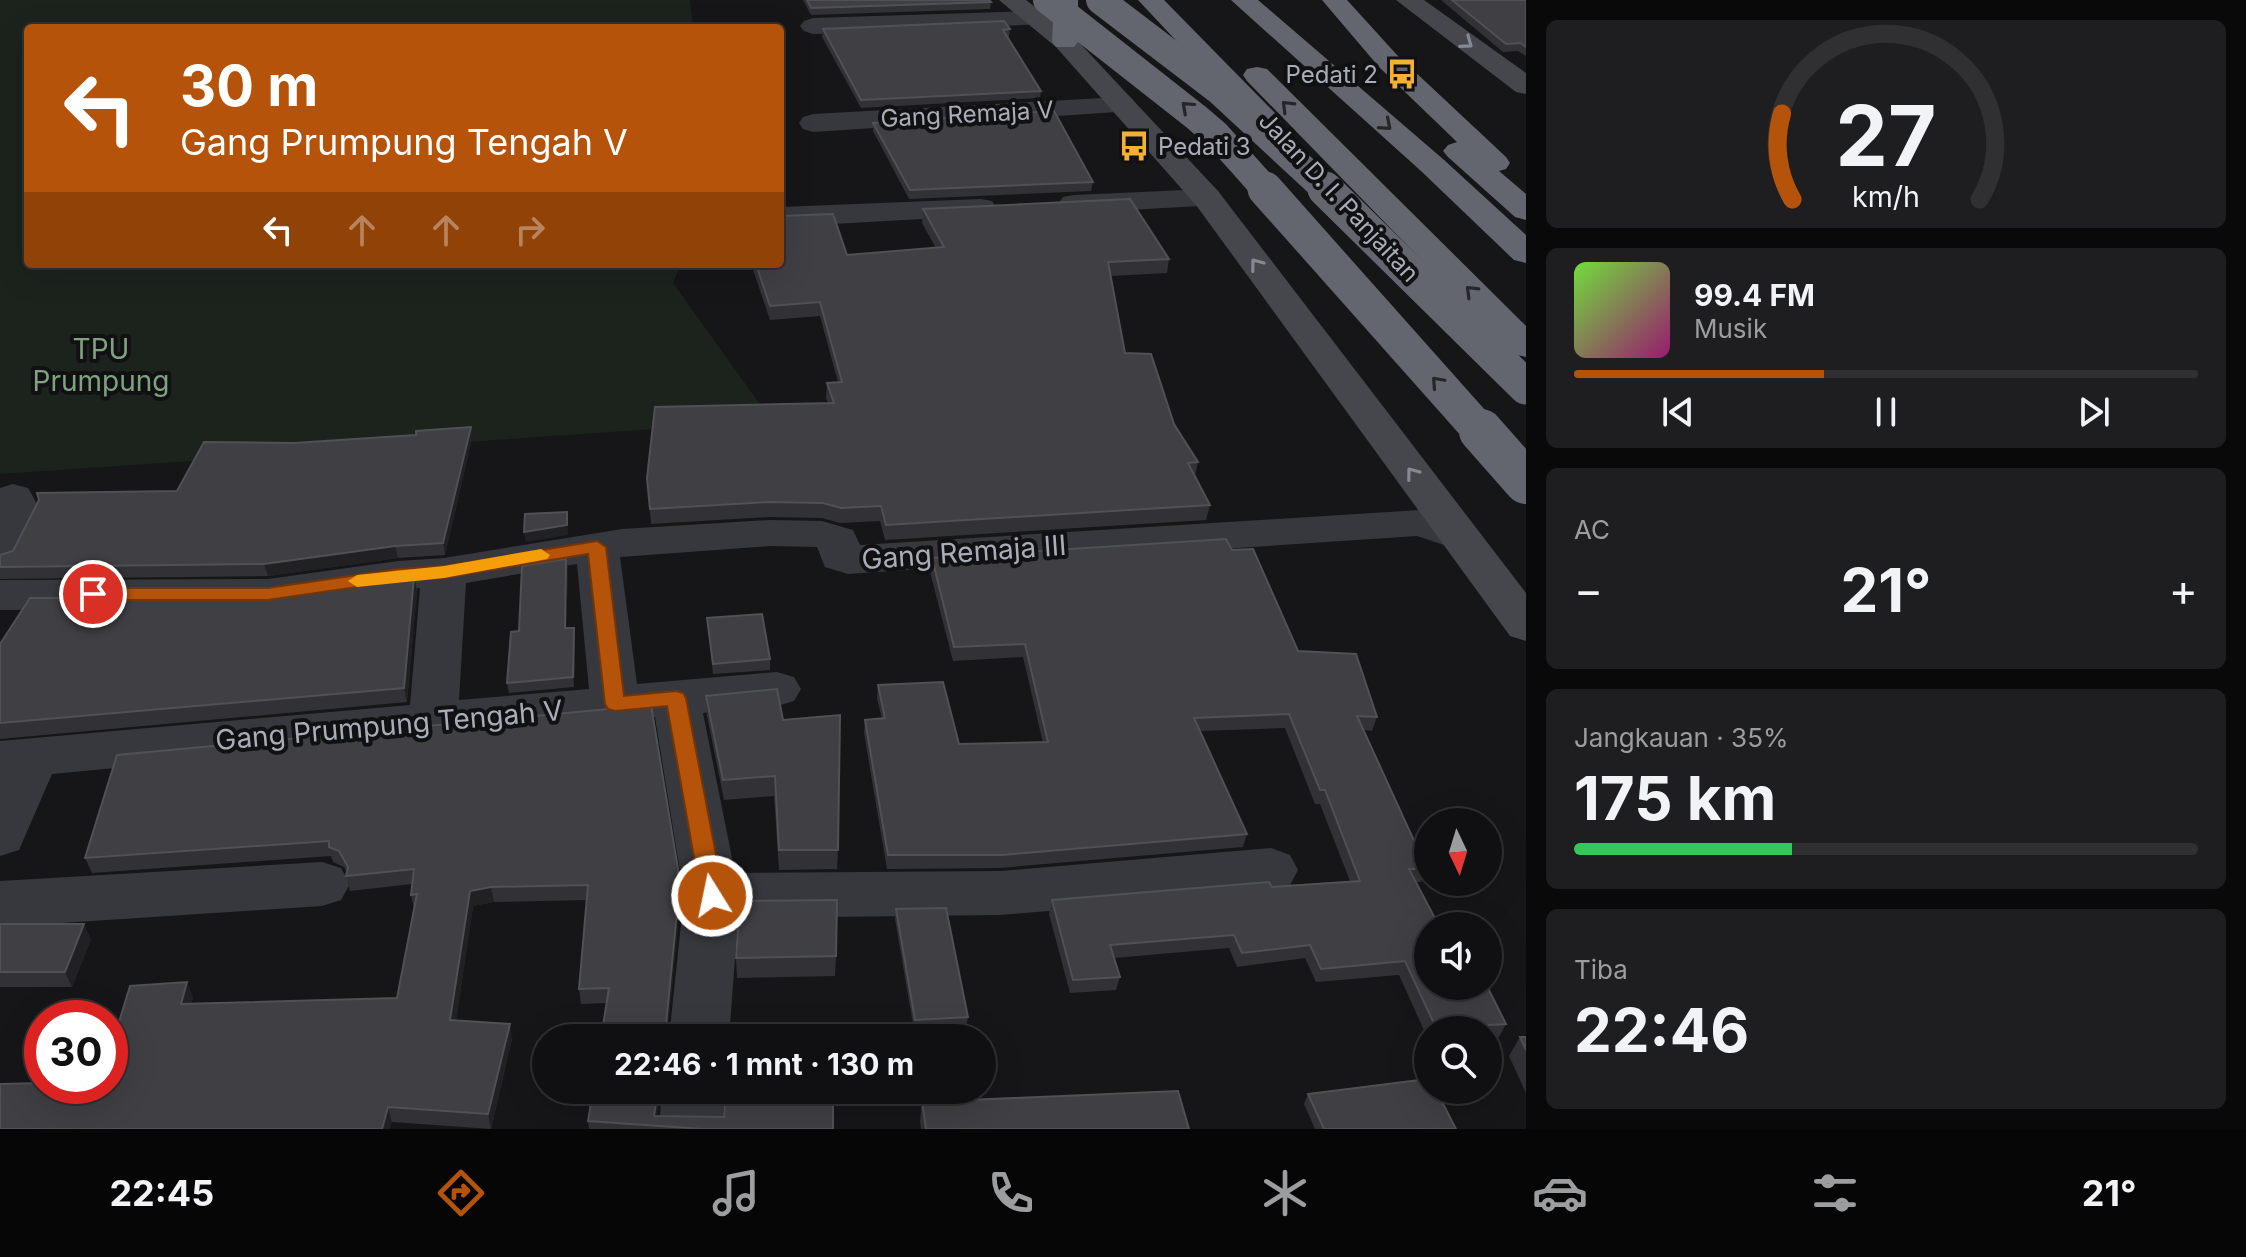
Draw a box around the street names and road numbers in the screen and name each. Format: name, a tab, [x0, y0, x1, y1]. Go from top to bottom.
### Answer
street label: Gang Remaja V	[880, 95, 1054, 133]
street label: Jalan D. I. Panjaitan	[1253, 106, 1425, 288]
street label: Gang Remaja III	[860, 528, 1068, 576]
street label: Gang Prumpung Tengah V	[214, 693, 564, 757]

